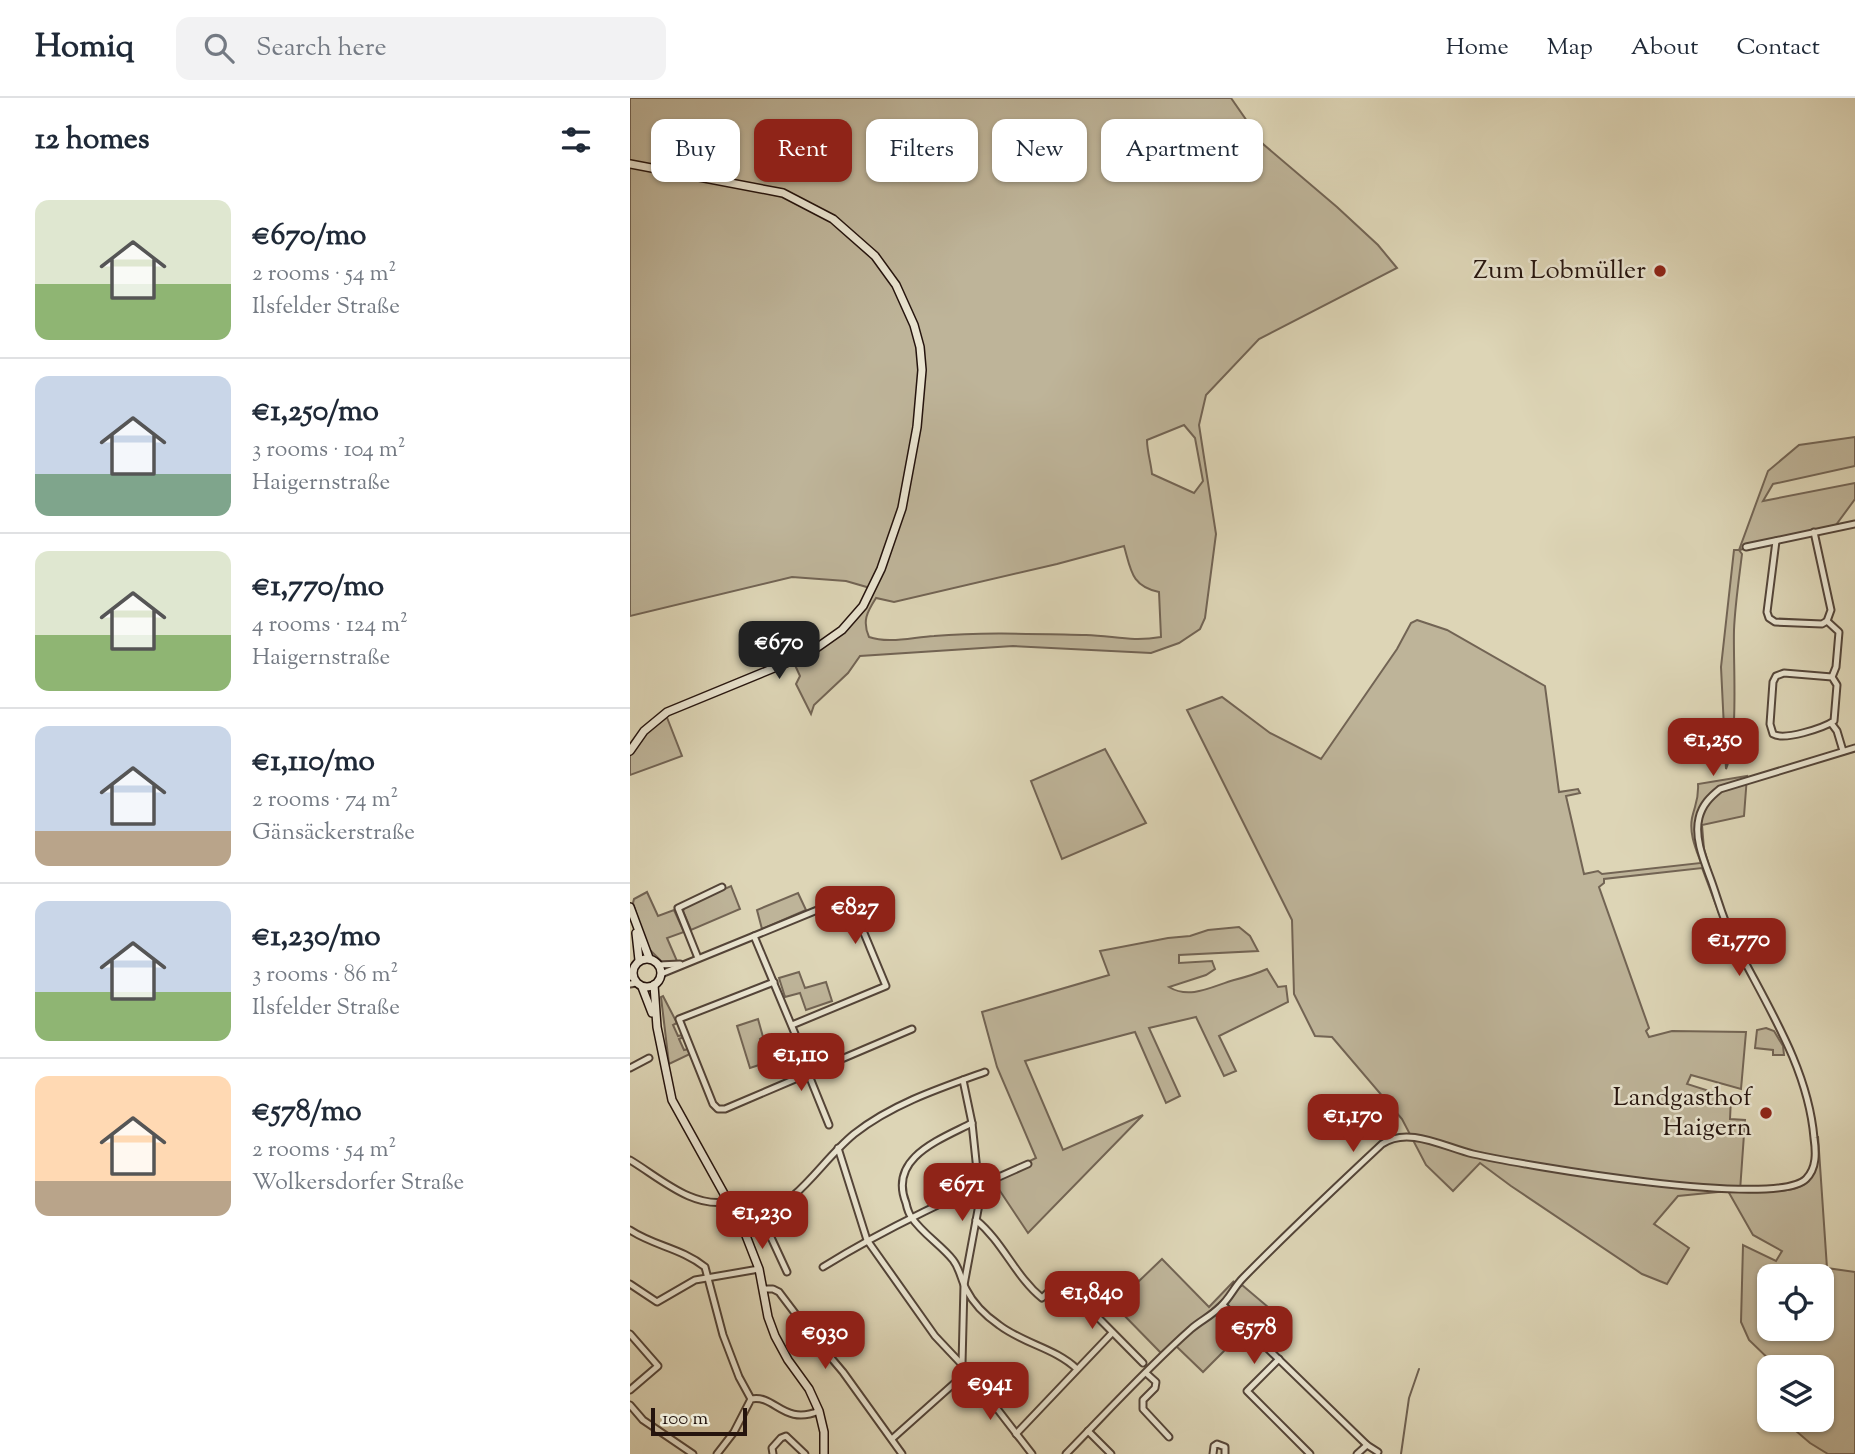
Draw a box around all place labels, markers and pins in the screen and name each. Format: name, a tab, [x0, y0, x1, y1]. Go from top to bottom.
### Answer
place label: Zum Lobmüller	[1473, 253, 1646, 290]
marker: Zum Lobmüller	[1652, 263, 1668, 279]
pin: €670	[738, 622, 820, 681]
pin: €1,250	[1656, 718, 1770, 778]
pin: €827	[814, 886, 896, 946]
pin: €1,770	[1682, 918, 1796, 978]
pin: €1,110	[744, 1034, 858, 1093]
place label: Landgasthof Haigern	[1613, 1080, 1753, 1147]
pin: €1,170	[1296, 1094, 1410, 1154]
marker: Landgasthof Haigern	[1758, 1105, 1774, 1121]
pin: €671	[921, 1164, 1003, 1223]
pin: €1,230	[705, 1192, 819, 1251]
pin: €1,840	[1035, 1272, 1149, 1331]
pin: €578	[1213, 1306, 1295, 1366]
pin: €930	[784, 1312, 866, 1371]
pin: €941	[949, 1362, 1031, 1422]

